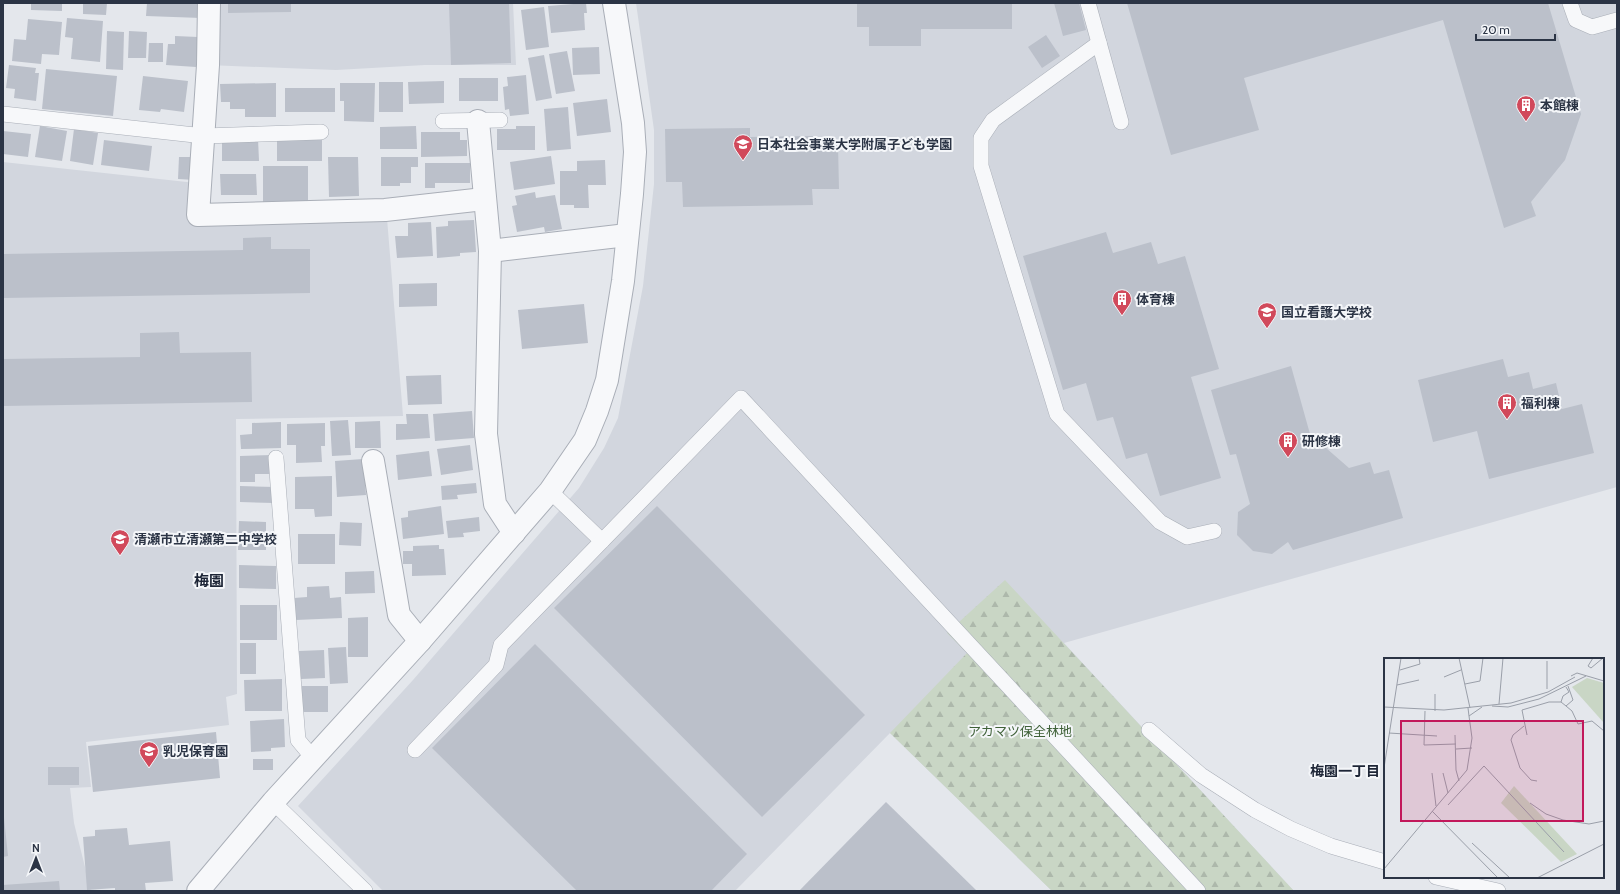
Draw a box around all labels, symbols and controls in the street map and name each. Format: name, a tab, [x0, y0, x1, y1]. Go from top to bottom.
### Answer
scale bar	[1476, 16, 1555, 42]
text: 20 m	[1482, 22, 1510, 37]
building icon: 本館棟	[1515, 94, 1537, 122]
place label: 本館棟	[1540, 97, 1579, 113]
school or university icon: 日本社会事業大学附属子ども学園	[732, 133, 754, 161]
place label: 日本社会事業大学附属子ども学園	[757, 136, 952, 152]
building icon: 体育棟	[1111, 288, 1133, 316]
place label: 体育棟	[1136, 291, 1175, 307]
school or university icon: 国立看護大学校	[1256, 301, 1278, 329]
place label: 国立看護大学校	[1281, 304, 1372, 320]
building icon: 福利棟	[1496, 392, 1518, 420]
place label: 福利棟	[1521, 395, 1560, 411]
building icon: 研修棟	[1277, 430, 1299, 458]
place label: 研修棟	[1302, 433, 1341, 449]
school or university icon: 清瀬市立清瀬第二中学校	[109, 528, 131, 556]
place label: 清瀬市立清瀬第二中学校	[134, 531, 277, 547]
district label: 梅園	[194, 572, 224, 590]
inset map	[1384, 658, 1604, 878]
park label: アカマツ保全林地	[968, 723, 1072, 739]
school or university icon: 乳児保育園	[138, 740, 160, 768]
place label: 乳児保育園	[163, 743, 228, 759]
district label: 梅園一丁目	[1310, 762, 1380, 780]
north arrow	[16, 838, 56, 878]
text: N	[32, 841, 40, 855]

